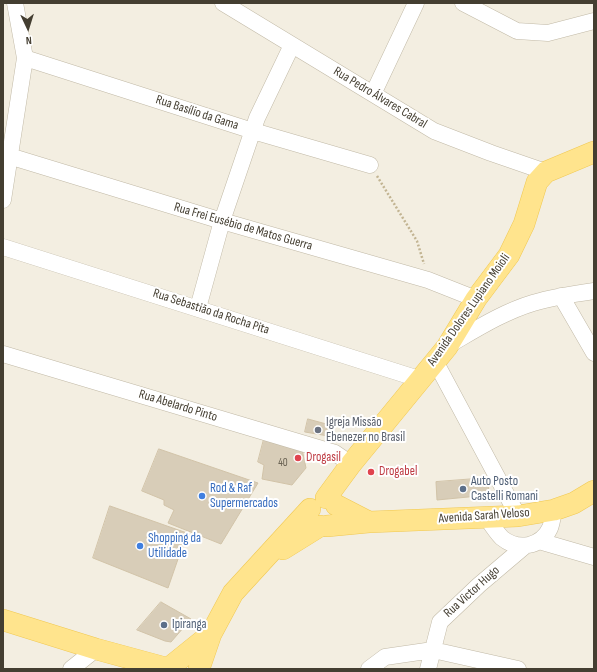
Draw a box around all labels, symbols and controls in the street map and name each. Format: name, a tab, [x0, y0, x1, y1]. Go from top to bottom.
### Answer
north arrow	[8, 8, 48, 48]
text: N	[25, 34, 32, 47]
street label: Rua Pedro Álvares Cabral	[330, 64, 430, 132]
street label: Rua Basílio da Gama	[154, 92, 240, 134]
street label: Rua Frei Eusébio de Matos Guerra	[172, 200, 314, 254]
street label: Avenida Dolores Lupiano Moioli	[424, 251, 514, 369]
street label: Rua Sebastião da Rocha Pita	[151, 286, 271, 338]
street label: Rua Abelardo Pinto	[137, 387, 219, 425]
place label: Igreja Missão Ebenezer no Brasil	[326, 415, 405, 446]
marker: Igreja Missão Ebenezer no Brasil	[313, 425, 323, 435]
place label: Drogasil	[306, 450, 341, 466]
marker: Drogasil	[293, 453, 303, 463]
house number: 40	[278, 456, 288, 470]
place label: Drogabel	[379, 464, 417, 480]
marker: Drogabel	[366, 467, 376, 477]
place label: Auto Posto Castelli Romani	[471, 474, 538, 505]
place label: Rod & Raf Supermercados	[210, 481, 278, 512]
marker: Auto Posto Castelli Romani	[458, 484, 468, 494]
marker: Rod & Raf Supermercados	[197, 491, 207, 501]
street label: Avenida Sarah Veloso	[438, 505, 530, 527]
place label: Shopping da Utilidade	[148, 531, 201, 562]
marker: Shopping da Utilidade	[135, 541, 145, 551]
street label: Rua Victor Hugo	[441, 563, 503, 621]
place label: Ipiranga	[172, 617, 207, 633]
marker: Ipiranga	[159, 620, 169, 630]

